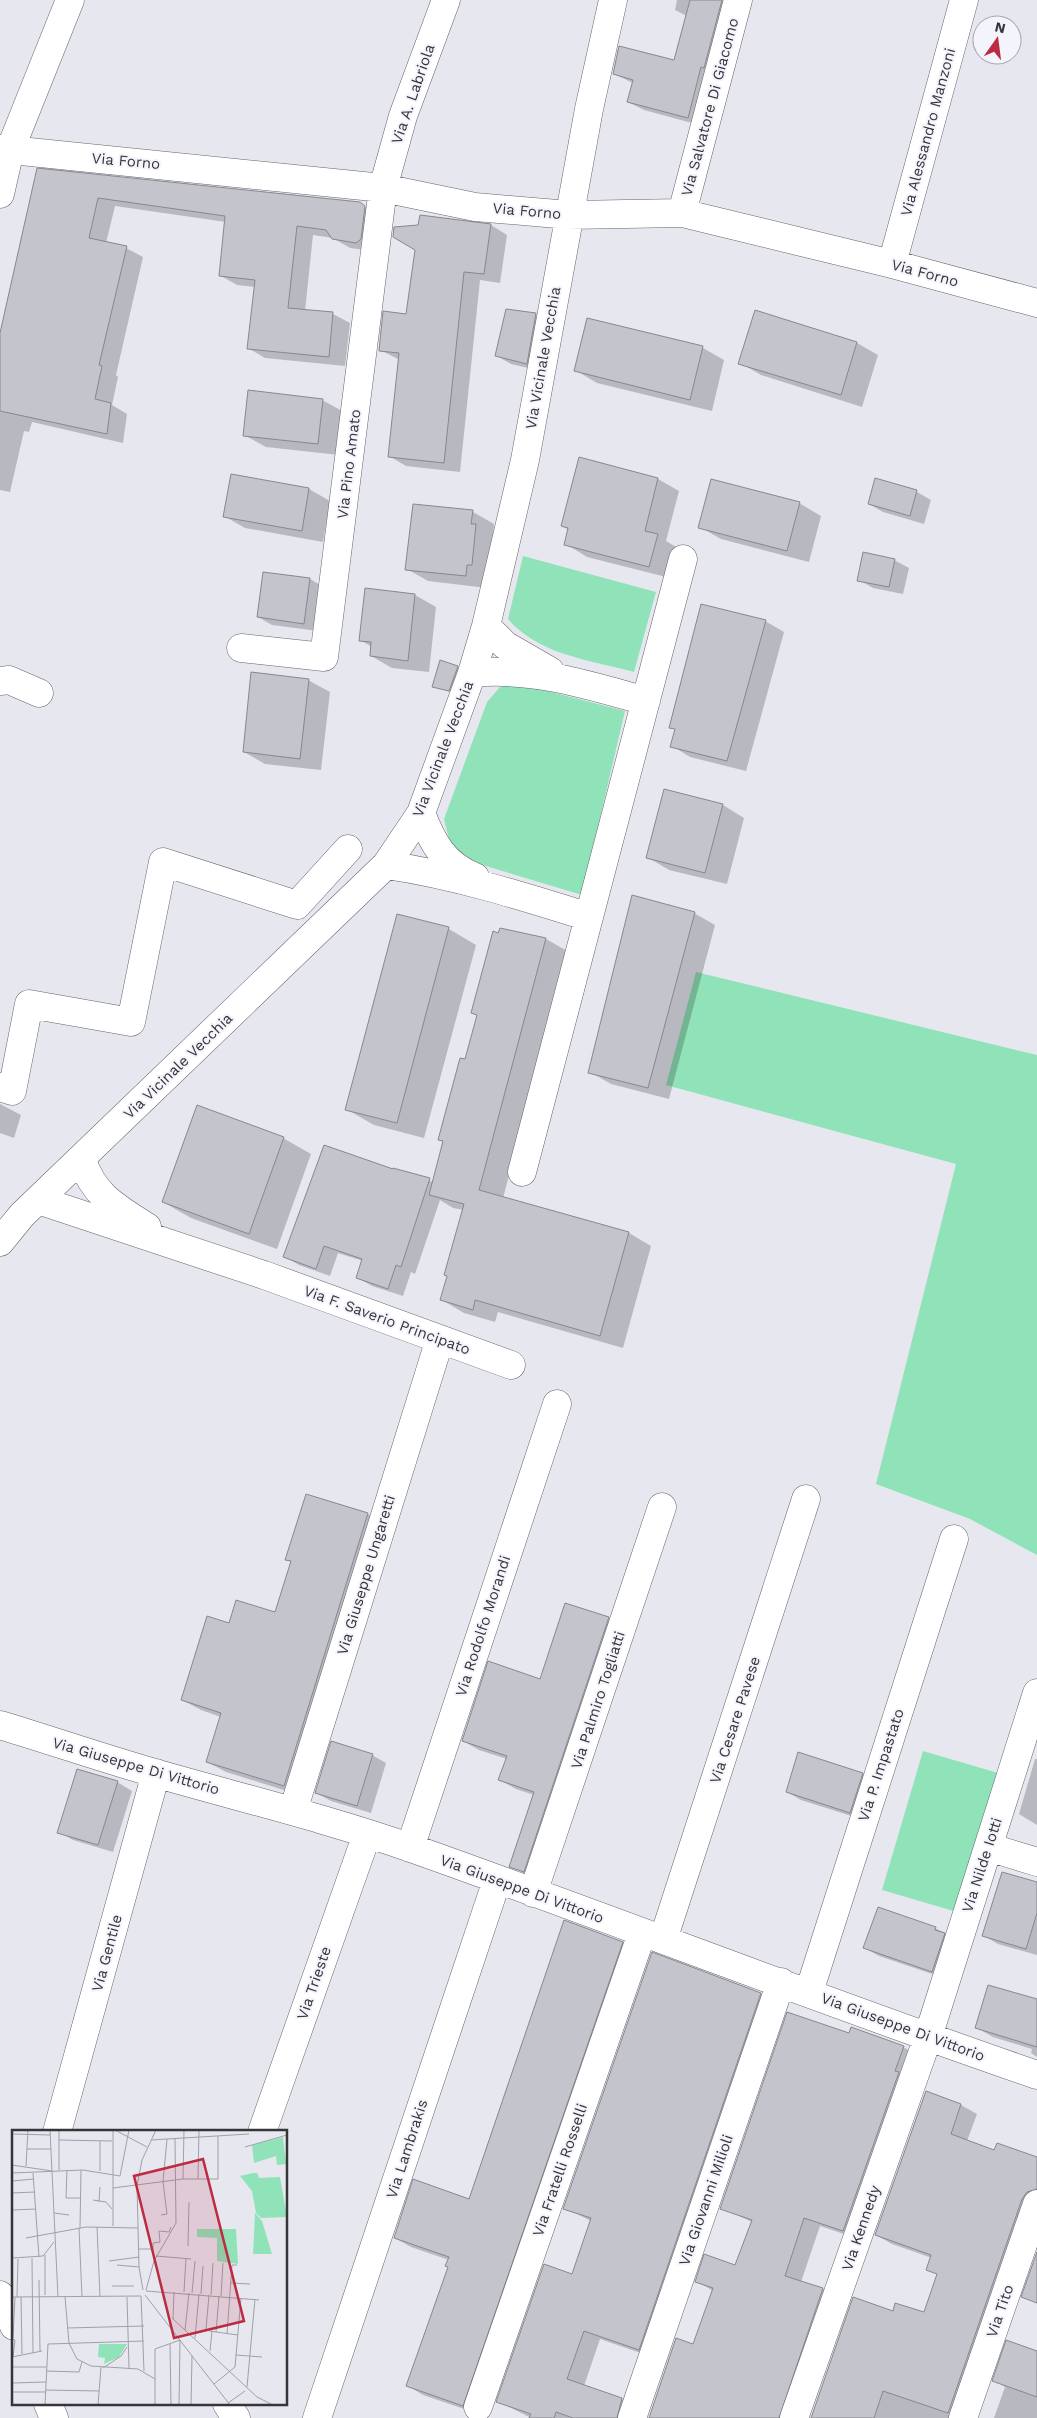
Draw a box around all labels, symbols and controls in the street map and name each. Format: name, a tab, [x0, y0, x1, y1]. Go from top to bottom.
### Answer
north arrow	[972, 15, 1022, 65]
street label: Via Salvatore Di Giacomo	[678, 16, 742, 198]
text: N	[993, 18, 1007, 36]
street label: Via A. Labriola	[387, 41, 439, 146]
street label: Via Alessandro Manzoni	[897, 46, 959, 218]
street label: Via Forno	[91, 149, 161, 173]
street label: Via Forno	[492, 199, 562, 223]
street label: Via Forno	[889, 255, 961, 291]
street label: Via Vicinale Vecchia	[522, 285, 564, 431]
street label: Via Pino Amato	[333, 408, 365, 520]
street label: Via Vicinale Vecchia	[409, 678, 477, 820]
street label: Via Vicinale Vecchia	[120, 1009, 237, 1123]
street label: Via F. Saverio Principato	[301, 1281, 473, 1359]
street label: Via Giuseppe Ungaretti	[333, 1493, 399, 1657]
street label: Via Rodolfo Morandi	[452, 1553, 514, 1699]
street label: Via Palmiro Togliatti	[567, 1629, 629, 1771]
street label: Via Cesare Pavese	[706, 1654, 764, 1786]
street label: Via P. Impastato	[854, 1706, 908, 1824]
street label: Via Giuseppe Di Vittorio	[50, 1734, 222, 1798]
street label: Via Nilde Iotti	[958, 1815, 1006, 1915]
street label: Via Giuseppe Di Vittorio	[438, 1851, 606, 1927]
street label: Via Gentile	[88, 1912, 126, 1994]
street label: Via Trieste	[293, 1944, 335, 2022]
street label: Via Giuseppe Di Vittorio	[819, 1989, 987, 2065]
street label: Via Lambrakis	[383, 2097, 431, 2201]
street label: Via Fratelli Rosselli	[529, 2101, 591, 2239]
inset map	[12, 2130, 288, 2406]
street label: Via Giovanni Milioli	[675, 2132, 737, 2268]
street label: Via Kennedy	[838, 2183, 884, 2273]
street label: Via Tito	[983, 2282, 1017, 2340]

